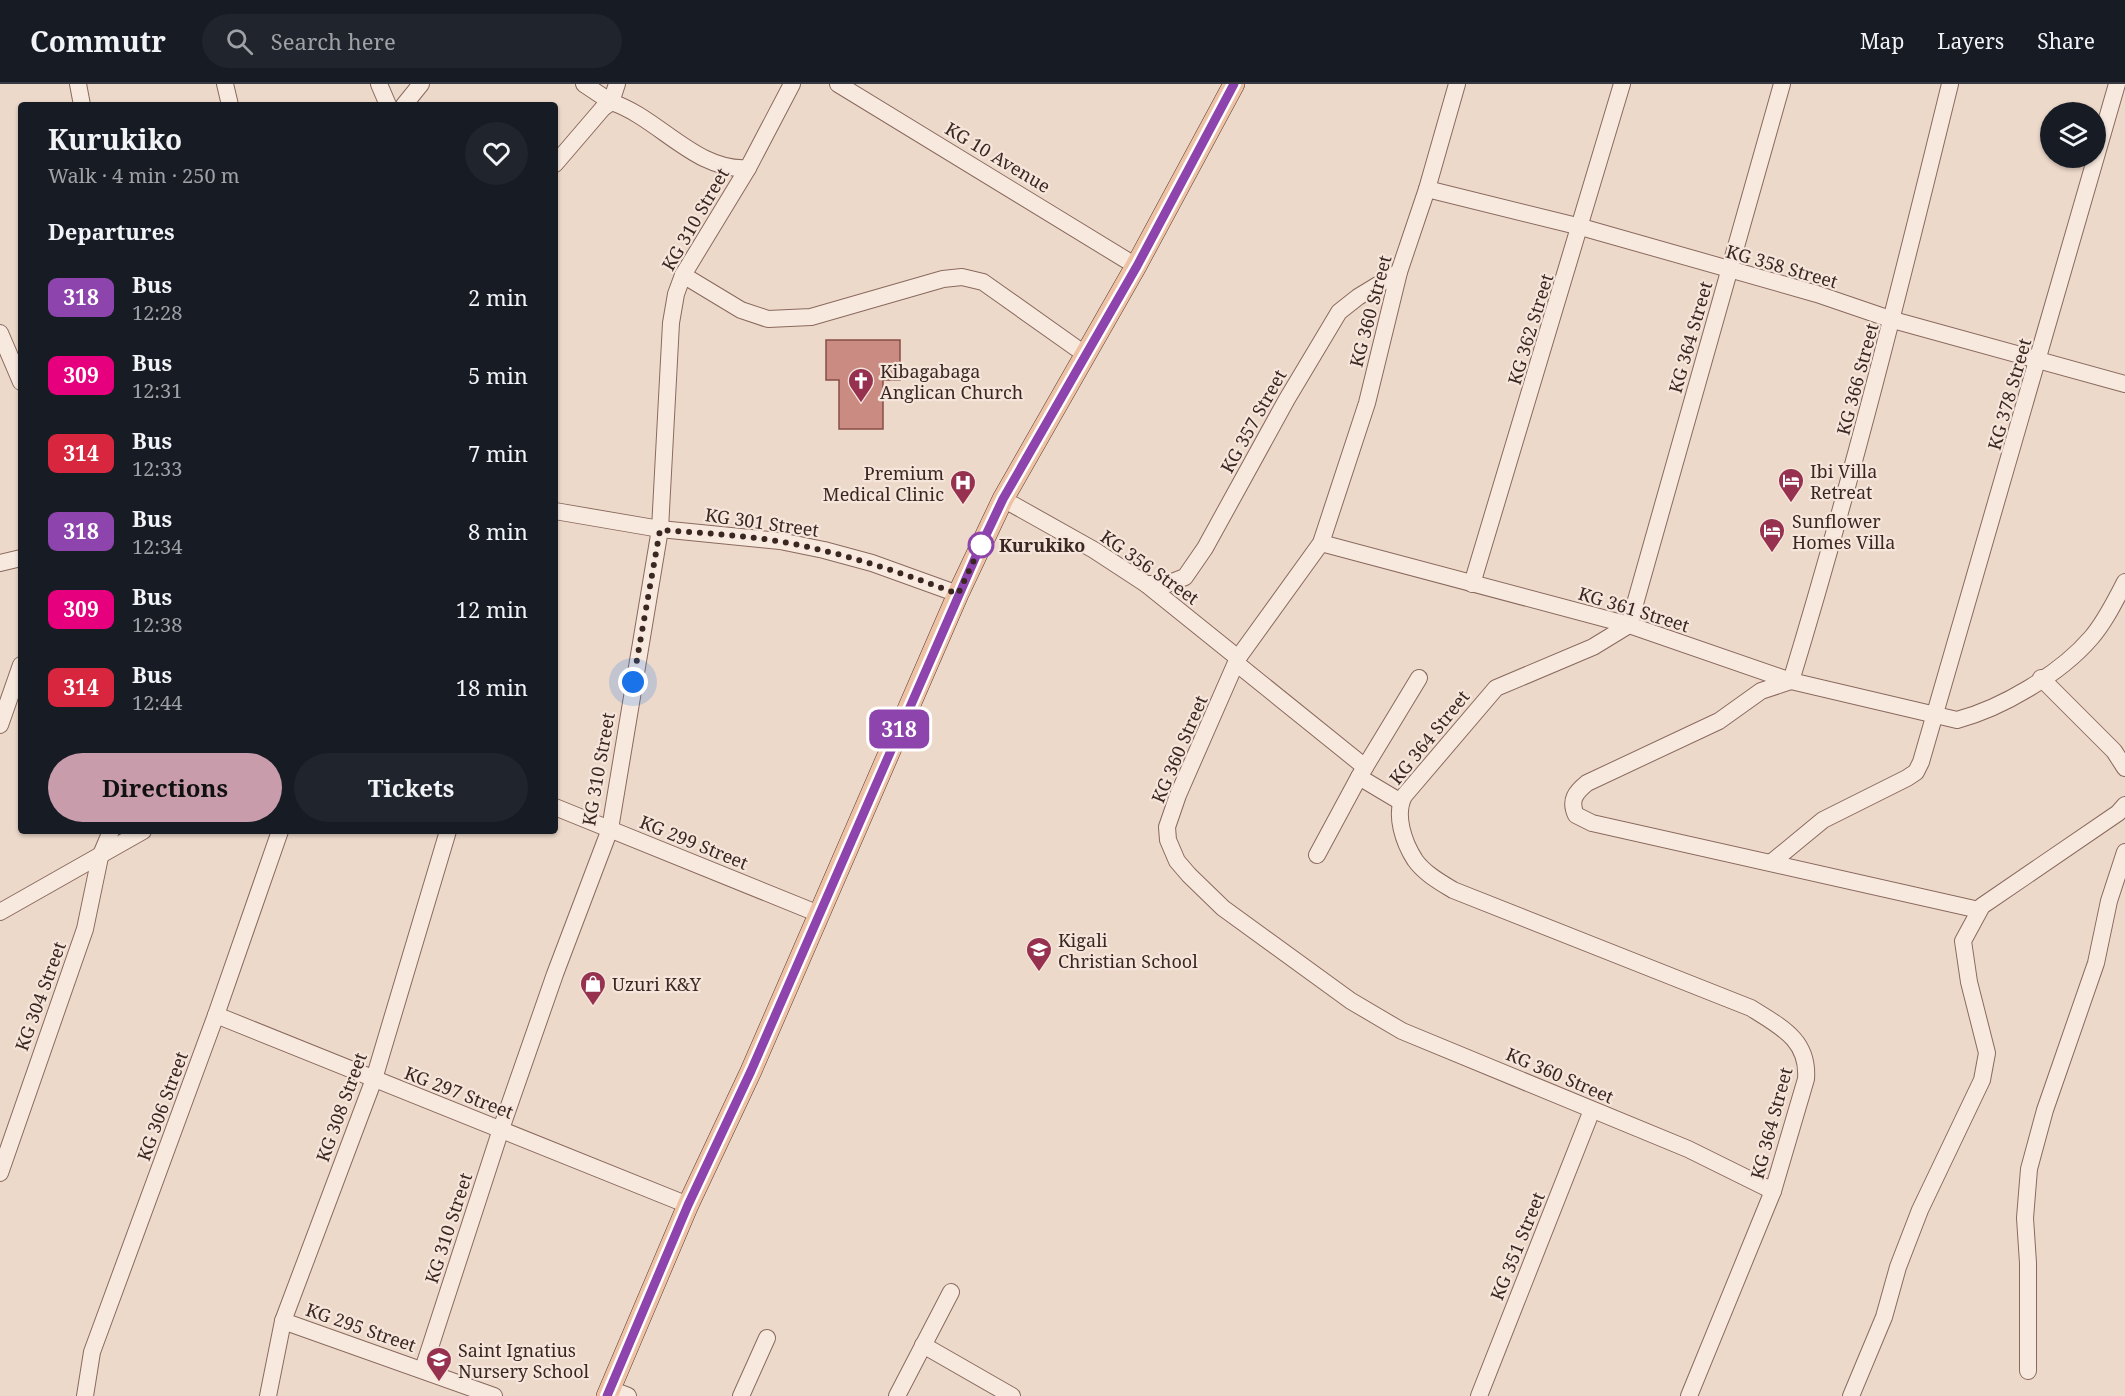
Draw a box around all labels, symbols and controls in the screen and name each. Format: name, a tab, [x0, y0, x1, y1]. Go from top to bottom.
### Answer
search box	[202, 14, 622, 68]
text: Commutr	[30, 22, 166, 60]
icon: search	[223, 25, 256, 58]
text: Search here	[271, 26, 396, 56]
text: Map	[1860, 27, 1904, 55]
text: Layers	[1937, 27, 2004, 55]
text: Share	[2037, 27, 2095, 55]
map controls	[2040, 102, 2106, 168]
button: layers	[2040, 102, 2106, 168]
street label: KG 10 Avenue	[941, 116, 1055, 198]
text: Kurukiko	[48, 120, 182, 158]
button: heart	[465, 122, 528, 185]
text: Walk · 4 min · 250 m	[48, 162, 240, 189]
street label: KG 310 Street	[656, 163, 734, 275]
text: Departures	[48, 216, 175, 246]
street label: KG 358 Street	[1723, 239, 1841, 293]
street label: KG 360 Street	[1344, 252, 1396, 370]
text: Bus	[132, 269, 172, 299]
street label: KG 362 Street	[1502, 271, 1558, 387]
street label: KG 364 Street	[1663, 278, 1717, 396]
text: 2 min	[468, 282, 528, 312]
text: 318	[63, 283, 99, 311]
text: 12:28	[132, 299, 182, 326]
street label: KG 366 Street	[1831, 320, 1883, 438]
street label: KG 378 Street	[1982, 335, 2036, 453]
text: Bus	[132, 347, 172, 377]
place label: Kibagabaga Anglican Church	[880, 359, 1023, 404]
text: 5 min	[468, 360, 528, 390]
text: 309	[63, 361, 99, 389]
street label: KG 357 Street	[1215, 365, 1291, 477]
church icon: Kibagabaga Anglican Church	[846, 366, 876, 404]
text: 12:31	[132, 377, 182, 404]
text: Bus	[132, 425, 172, 455]
text: 7 min	[468, 438, 528, 468]
text: 314	[63, 439, 99, 467]
text: 12:33	[132, 455, 182, 482]
place label: Ibi Villa Retreat	[1810, 459, 1877, 504]
place label: Premium Medical Clinic	[823, 461, 944, 506]
hotel icon: Ibi Villa Retreat	[1776, 466, 1806, 504]
hospital icon: Premium Medical Clinic	[948, 468, 978, 506]
street label: KG 301 Street	[703, 502, 821, 542]
text: Bus	[132, 503, 172, 533]
place label: Sunflower Homes Villa	[1792, 509, 1895, 554]
text: 8 min	[468, 516, 528, 546]
hotel icon: Sunflower Homes Villa	[1757, 516, 1787, 554]
text: 318	[63, 517, 99, 545]
street label: KG 356 Street	[1096, 524, 1204, 610]
marker: Kurukiko	[968, 532, 994, 558]
text: 12:34	[132, 533, 182, 560]
place label: Kurukiko	[999, 533, 1085, 557]
text: Bus	[132, 581, 172, 611]
street label: KG 361 Street	[1576, 581, 1692, 637]
text: 12 min	[456, 594, 528, 624]
text: 309	[63, 595, 99, 623]
text: 12:38	[132, 611, 182, 638]
text: Bus	[132, 659, 172, 689]
your location	[618, 667, 648, 697]
text: 18 min	[456, 672, 528, 702]
text: 314	[63, 673, 99, 701]
street label: KG 364 Street	[1384, 685, 1474, 789]
text: 12:44	[132, 689, 182, 716]
street label: KG 360 Street	[1146, 691, 1212, 807]
street label: KG 310 Street	[576, 710, 620, 828]
line badge: 318	[864, 710, 934, 748]
text: 318	[881, 715, 917, 743]
button: Directions	[48, 753, 282, 822]
button: Tickets	[294, 753, 528, 822]
street label: KG 299 Street	[636, 809, 752, 875]
place label: Kigali Christian School	[1058, 928, 1198, 973]
school or university icon: Kigali Christian School	[1024, 935, 1054, 973]
street label: KG 304 Street	[9, 938, 71, 1054]
shop icon: Uzuri K&Y	[578, 969, 608, 1007]
place label: Uzuri K&Y	[612, 972, 702, 996]
street label: KG 360 Street	[1502, 1042, 1618, 1108]
street label: KG 306 Street	[131, 1048, 193, 1164]
street label: KG 308 Street	[310, 1049, 372, 1165]
street label: KG 297 Street	[401, 1060, 517, 1124]
street label: KG 364 Street	[1745, 1064, 1797, 1182]
street label: KG 310 Street	[419, 1170, 477, 1286]
street label: KG 351 Street	[1484, 1188, 1550, 1304]
street label: KG 295 Street	[303, 1297, 419, 1357]
place label: Saint Ignatius Nursery School	[458, 1338, 590, 1383]
school or university icon: Saint Ignatius Nursery School	[424, 1345, 454, 1383]

